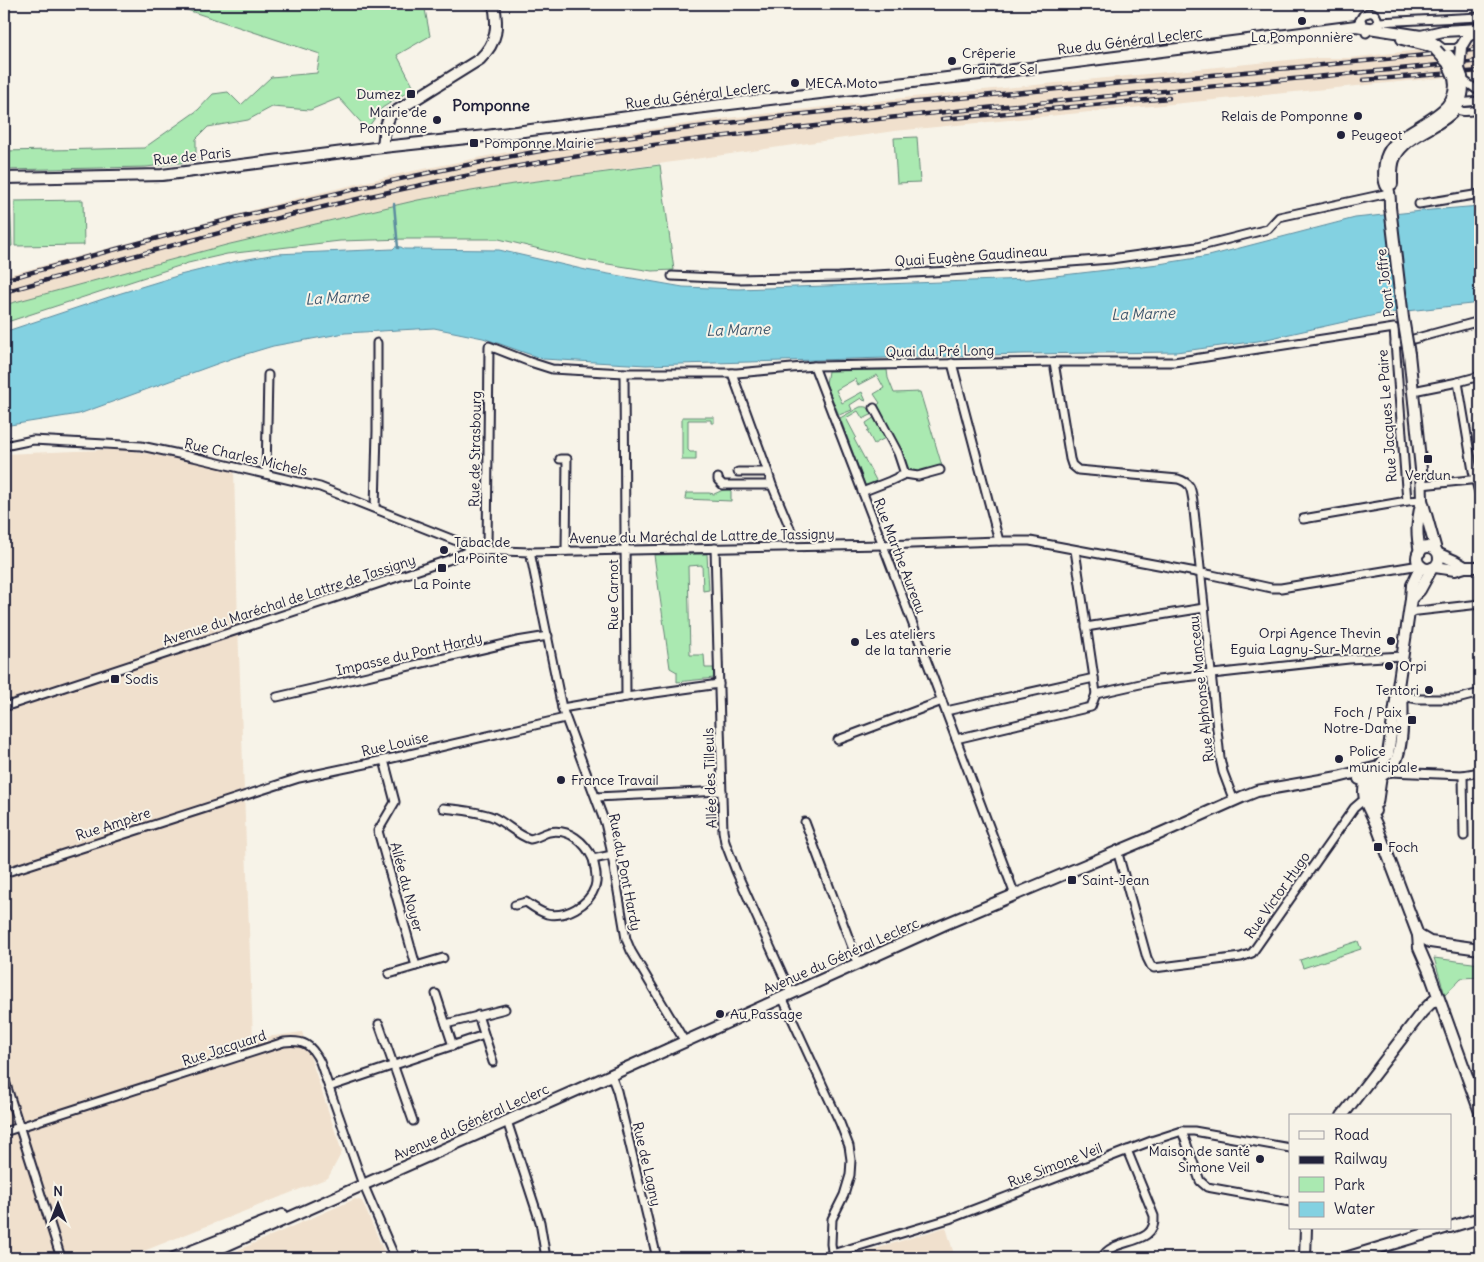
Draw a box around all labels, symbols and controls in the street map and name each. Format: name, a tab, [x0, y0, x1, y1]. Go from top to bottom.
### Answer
marker: La Pomponnière	[1296, 15, 1308, 27]
street label: Rue du Général Leclerc	[1056, 23, 1204, 59]
place label: La Pomponnière	[1251, 28, 1353, 46]
place label: Crêperie Grain de Sel	[962, 44, 1038, 78]
marker: Crêperie Grain de Sel	[946, 55, 958, 67]
place label: MECA Moto	[805, 74, 878, 92]
street label: Rue du Général Leclerc	[624, 77, 772, 113]
marker: MECA Moto	[789, 77, 801, 89]
place label: Dumez	[356, 85, 401, 103]
marker: Dumez	[405, 88, 417, 100]
district label: Pomponne	[452, 95, 530, 116]
place label: Mairie de Pomponne	[359, 103, 427, 137]
place label: Relais de Pomponne	[1221, 107, 1348, 125]
marker: Relais de Pomponne	[1352, 110, 1364, 122]
marker: Mairie de Pomponne	[431, 114, 443, 126]
place label: Peugeot	[1351, 126, 1403, 144]
marker: Peugeot	[1335, 129, 1347, 141]
place label: Pomponne Mairie	[484, 134, 594, 152]
marker: Pomponne Mairie	[468, 137, 480, 149]
street label: Rue de Paris	[152, 143, 232, 169]
street label: Quai Eugène Gaudineau	[894, 242, 1048, 270]
street label: Pont Joffre	[1372, 248, 1398, 318]
water label: La Marne	[305, 286, 370, 309]
water label: La Marne	[1111, 303, 1176, 324]
water label: La Marne	[706, 319, 771, 340]
street label: Quai du Pré Long	[885, 341, 995, 361]
street label: Rue Jacques Le Paire	[1373, 349, 1401, 483]
street label: Rue de Strasbourg	[465, 391, 485, 507]
street label: Rue Charles Michels	[183, 434, 309, 480]
marker: Verdun	[1422, 453, 1434, 465]
place label: Verdun	[1405, 466, 1451, 484]
street label: Rue Marthe Aureau	[870, 496, 930, 616]
street label: Avenue du Maréchal de Lattre de Tassigny	[569, 525, 835, 547]
place label: Tabac de la Pointe	[454, 533, 510, 567]
marker: Tabac de la Pointe	[438, 544, 450, 556]
street label: Avenue du Maréchal de Lattre de Tassigny	[160, 550, 418, 650]
street label: Rue Carnot	[604, 559, 622, 631]
marker: La Pointe	[436, 562, 448, 574]
place label: La Pointe	[413, 575, 471, 593]
street label: Rue Alphonse Manceau	[1184, 615, 1218, 763]
place label: Orpi Agence Thevin Eguia Lagny-Sur-Marne	[1230, 624, 1381, 658]
place label: Les ateliers de la tannerie	[865, 625, 951, 659]
street label: Impasse du Pont Hardy	[334, 628, 484, 680]
marker: Orpi Agence Thevin Eguia Lagny-Sur-Marne	[1385, 635, 1397, 647]
marker: Les ateliers de la tannerie	[849, 636, 861, 648]
place label: Orpi	[1399, 657, 1427, 675]
marker: Orpi	[1383, 660, 1395, 672]
place label: Sodis	[125, 670, 158, 688]
marker: Sodis	[109, 673, 121, 685]
place label: Tentori	[1376, 681, 1419, 699]
marker: Tentori	[1423, 684, 1435, 696]
place label: Foch / Paix Notre-Dame	[1323, 703, 1402, 737]
marker: Foch / Paix Notre-Dame	[1406, 714, 1418, 726]
street label: Allée des Tilleuls	[699, 727, 721, 829]
street label: Rue Louise	[360, 728, 430, 760]
place label: Police municipale	[1349, 742, 1418, 776]
marker: Police municipale	[1333, 753, 1345, 765]
place label: France Travail	[571, 771, 659, 789]
marker: France Travail	[555, 774, 567, 786]
street label: Rue Ampère	[73, 803, 153, 845]
street label: Rue du Pont Hardy	[605, 812, 645, 932]
place label: Foch	[1388, 838, 1418, 856]
street label: Allée du Noyer	[386, 840, 428, 934]
marker: Foch	[1372, 841, 1384, 853]
street label: Rue Victor Hugo	[1240, 848, 1314, 942]
place label: Saint-Jean	[1082, 871, 1149, 889]
marker: Saint-Jean	[1066, 874, 1078, 886]
street label: Avenue du Général Leclerc	[760, 913, 922, 999]
place label: Au Passage	[730, 1005, 803, 1023]
marker: Au Passage	[714, 1008, 726, 1020]
street label: Rue Jacquard	[180, 1026, 268, 1070]
street label: Avenue du Général Leclerc	[390, 1079, 552, 1165]
legend	[1289, 1114, 1452, 1230]
street label: Rue de Lagny	[629, 1120, 665, 1208]
text: Road	[1334, 1125, 1369, 1144]
street label: Rue Simone Veil	[1005, 1139, 1105, 1191]
place label: Maison de santé Simone Veil	[1148, 1142, 1250, 1176]
text: Railway	[1334, 1149, 1388, 1168]
marker: Maison de santé Simone Veil	[1254, 1153, 1266, 1165]
text: Park	[1334, 1175, 1365, 1194]
north arrow	[32, 1180, 82, 1230]
text: N	[53, 1182, 63, 1200]
text: Water	[1334, 1199, 1375, 1218]

